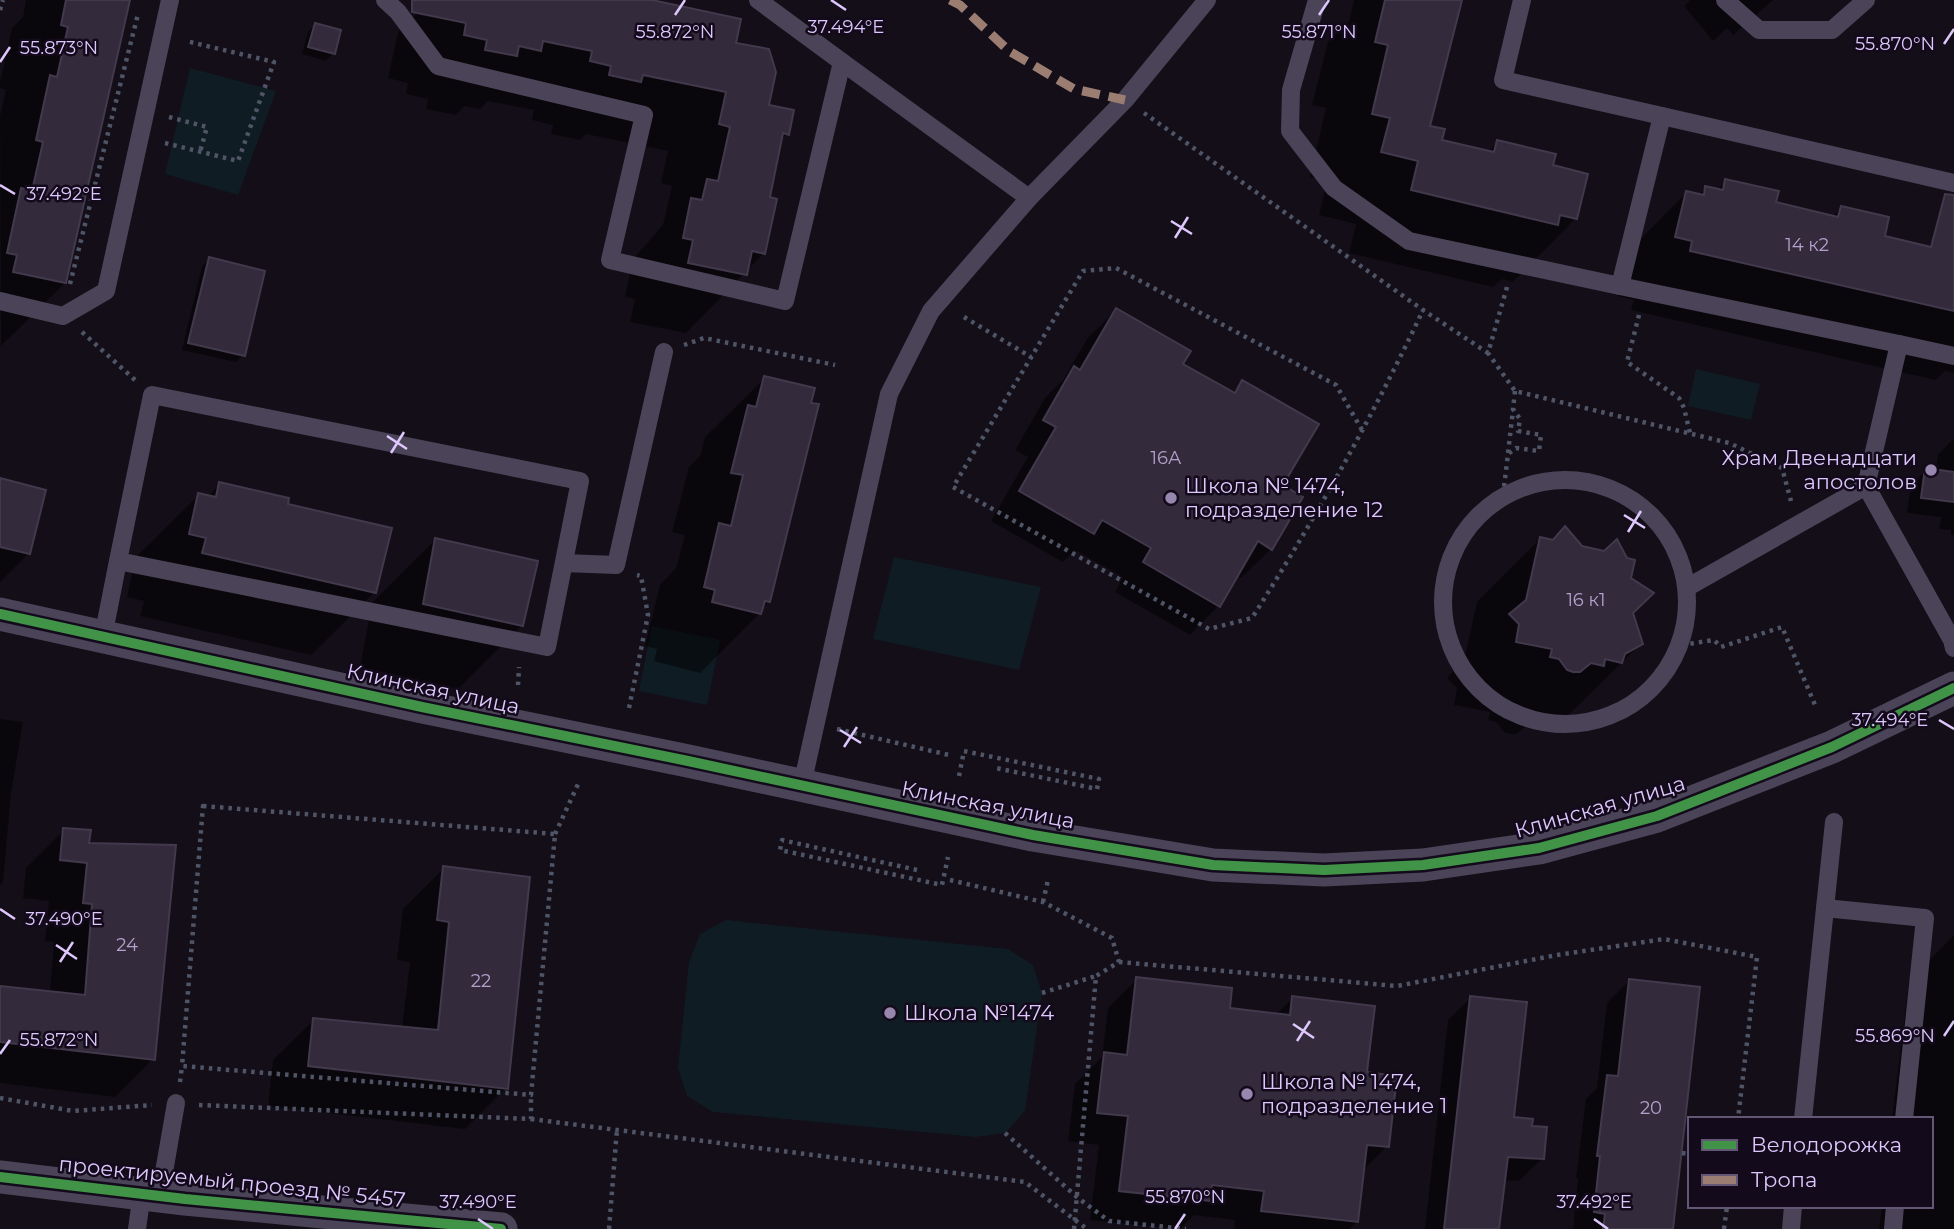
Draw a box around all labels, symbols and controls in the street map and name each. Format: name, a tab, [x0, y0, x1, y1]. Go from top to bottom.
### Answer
text: 37.494°E	[808, 16, 884, 38]
text: 55.872°N	[636, 21, 714, 43]
text: 55.871°N	[1281, 21, 1357, 43]
text: 55.870°N	[1855, 33, 1935, 55]
text: 55.873°N	[20, 37, 98, 59]
text: 37.492°E	[26, 183, 102, 205]
house number: 14 к2	[1785, 234, 1829, 256]
place label: Храм Двенадцати апостолов	[1721, 445, 1917, 494]
house number: 16А	[1151, 447, 1182, 469]
marker: Храм Двенадцати апостолов	[1923, 462, 1939, 478]
place label: Школа № 1474, подразделение 12	[1185, 473, 1383, 522]
marker: Школа № 1474, подразделение 12	[1163, 490, 1179, 506]
house number: 16 к1	[1566, 589, 1606, 611]
street label: Клинская улица	[344, 658, 522, 719]
text: 37.494°E	[1852, 709, 1928, 731]
street label: Клинская улица	[1512, 770, 1688, 843]
street label: Клинская улица	[899, 775, 1077, 834]
text: 37.490°E	[25, 908, 103, 930]
house number: 24	[116, 934, 138, 956]
house number: 22	[471, 970, 491, 992]
place label: Школа №1474	[904, 1000, 1054, 1025]
marker: Школа №1474	[882, 1005, 898, 1021]
text: 55.869°N	[1855, 1025, 1935, 1047]
text: 55.872°N	[20, 1029, 98, 1051]
place label: Школа № 1474, подразделение 1	[1261, 1069, 1447, 1118]
marker: Школа № 1474, подразделение 1	[1239, 1086, 1255, 1102]
house number: 20	[1640, 1097, 1662, 1119]
legend	[1688, 1117, 1933, 1208]
text: Велодорожка	[1751, 1132, 1902, 1157]
street label: проектируемый проезд № 5457	[57, 1151, 407, 1212]
text: Тропа	[1751, 1167, 1817, 1192]
text: 55.870°N	[1145, 1186, 1225, 1208]
text: 37.490°E	[439, 1191, 517, 1213]
text: 37.492°E	[1556, 1191, 1632, 1213]

